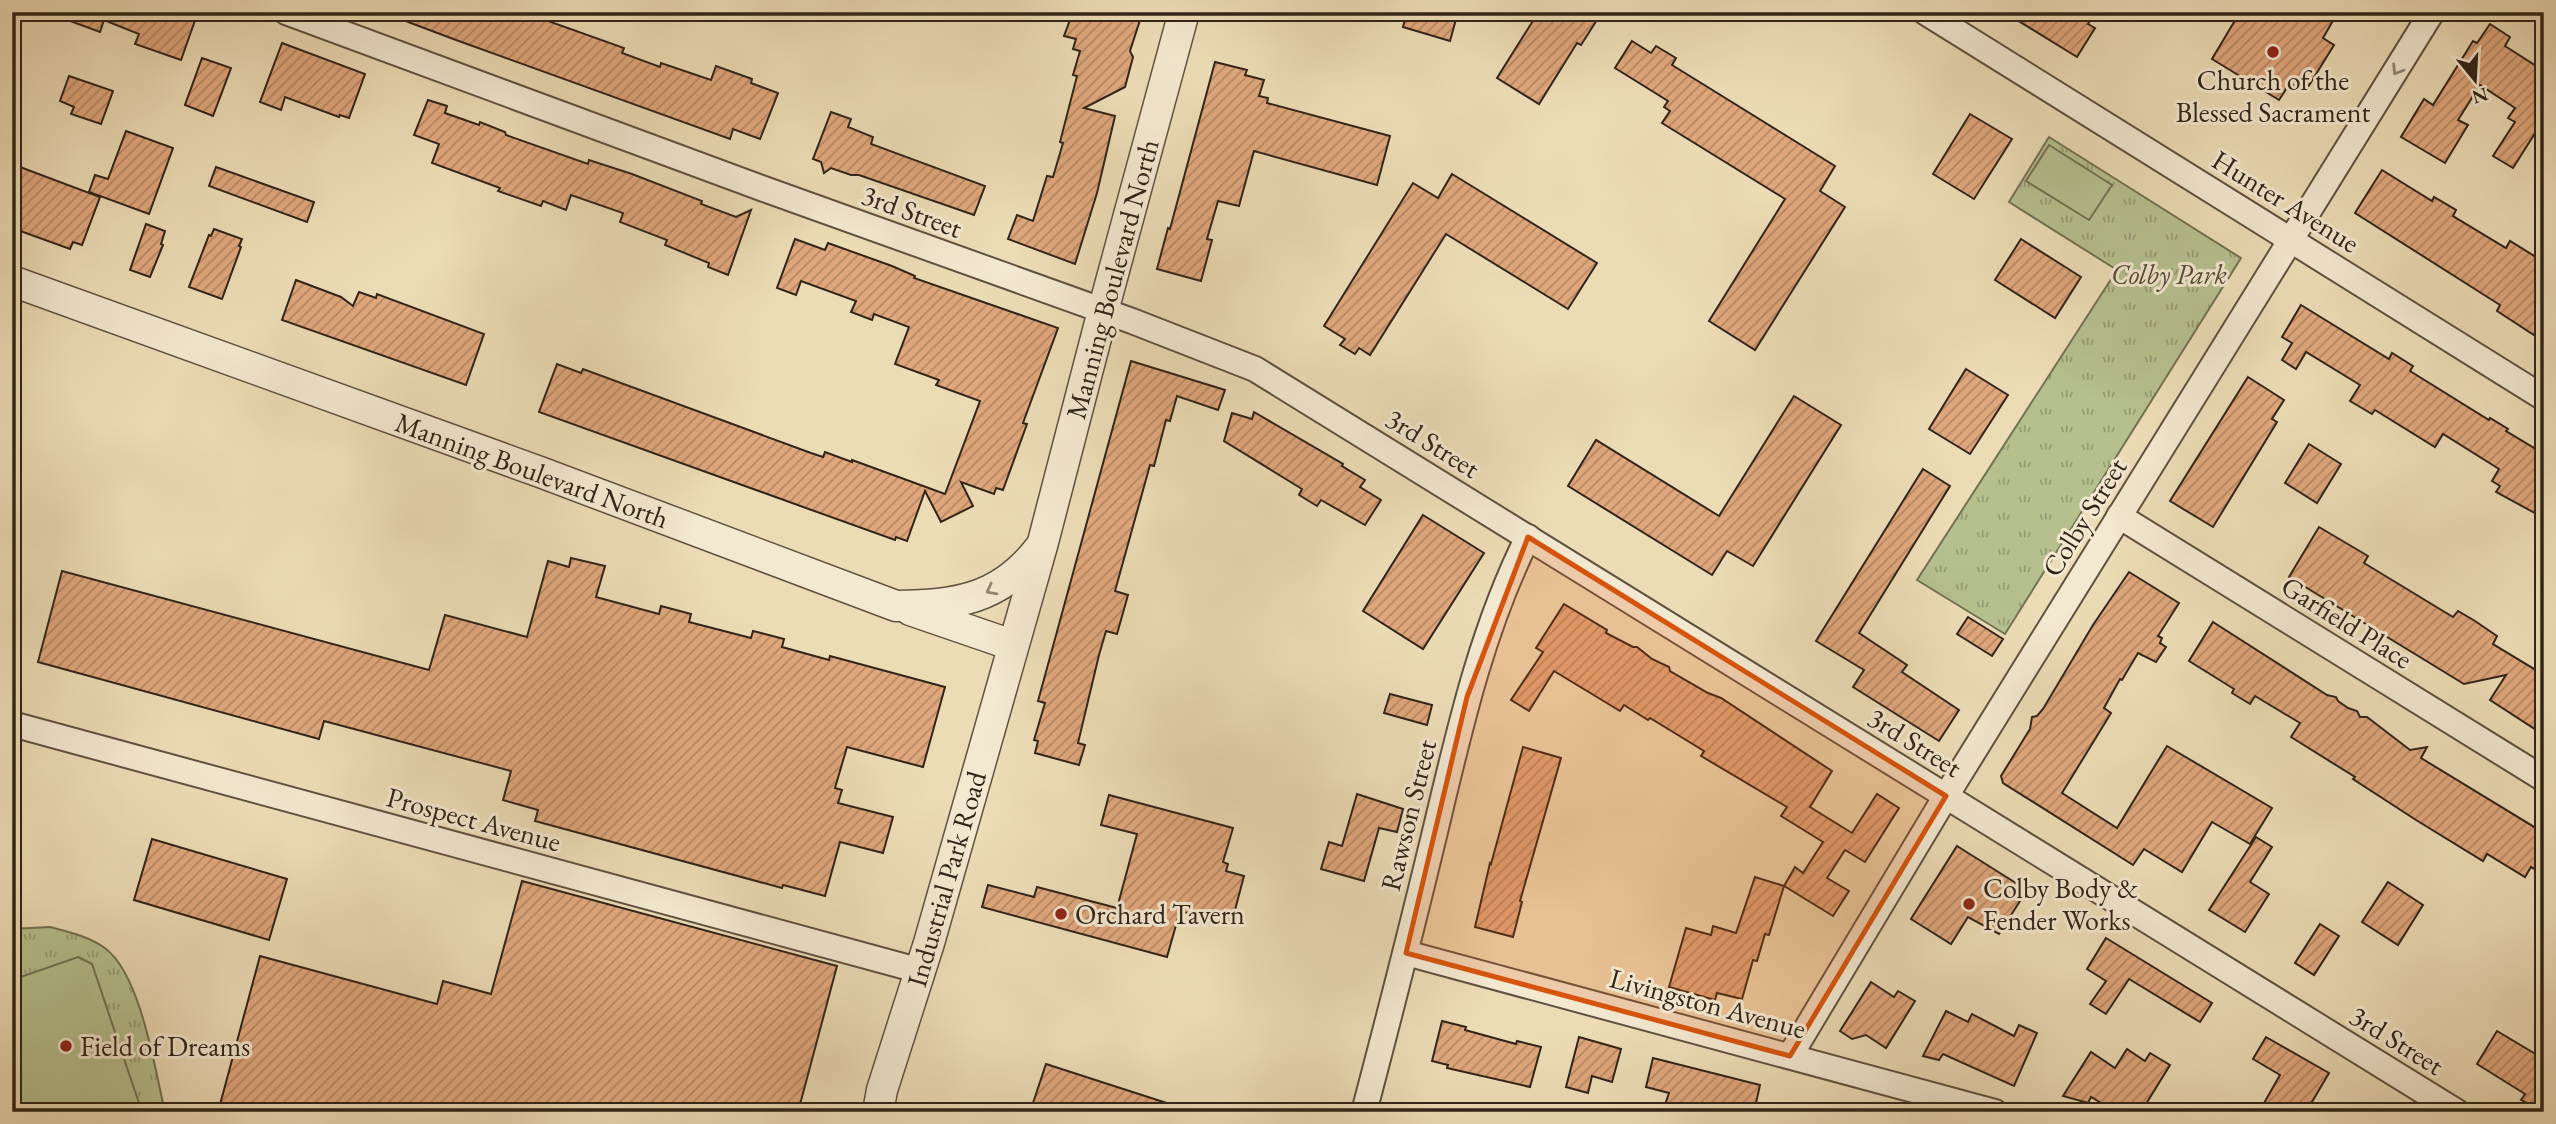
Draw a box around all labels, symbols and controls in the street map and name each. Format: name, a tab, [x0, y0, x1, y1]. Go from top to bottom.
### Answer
marker: Church of the Blessed Sacrament	[2265, 44, 2281, 60]
north arrow	[2440, 46, 2510, 116]
place label: Church of the Blessed Sacrament	[2176, 62, 2370, 130]
one-way arrow	[2392, 63, 2405, 76]
text: N	[2468, 81, 2491, 110]
street label: Manning Boulevard North	[1057, 135, 1167, 423]
street label: Hunter Avenue	[2206, 141, 2367, 261]
street label: 3rd Street	[857, 176, 967, 246]
park label: Colby Park	[2111, 256, 2227, 292]
street label: 3rd Street	[1379, 400, 1487, 486]
street label: Manning Boulevard North	[390, 404, 674, 536]
street label: Colby Street	[2033, 451, 2135, 583]
street label: Garfield Place	[2275, 568, 2419, 677]
one-way arrow	[985, 582, 998, 596]
street label: 3rd Street	[1861, 699, 1969, 785]
street label: Rawson Street	[1372, 735, 1444, 894]
street label: Industrial Park Road	[898, 766, 994, 991]
street label: Prospect Avenue	[383, 778, 565, 860]
place label: Colby Body & Fender Works	[1983, 870, 2138, 938]
place label: Orchard Tavern	[1075, 896, 1245, 932]
marker: Colby Body & Fender Works	[1961, 896, 1977, 912]
marker: Orchard Tavern	[1053, 906, 1069, 922]
street label: Livingston Avenue	[1606, 960, 1810, 1047]
street label: 3rd Street	[2343, 997, 2451, 1083]
place label: Field of Dreams	[80, 1028, 250, 1064]
marker: Field of Dreams	[58, 1038, 74, 1054]

